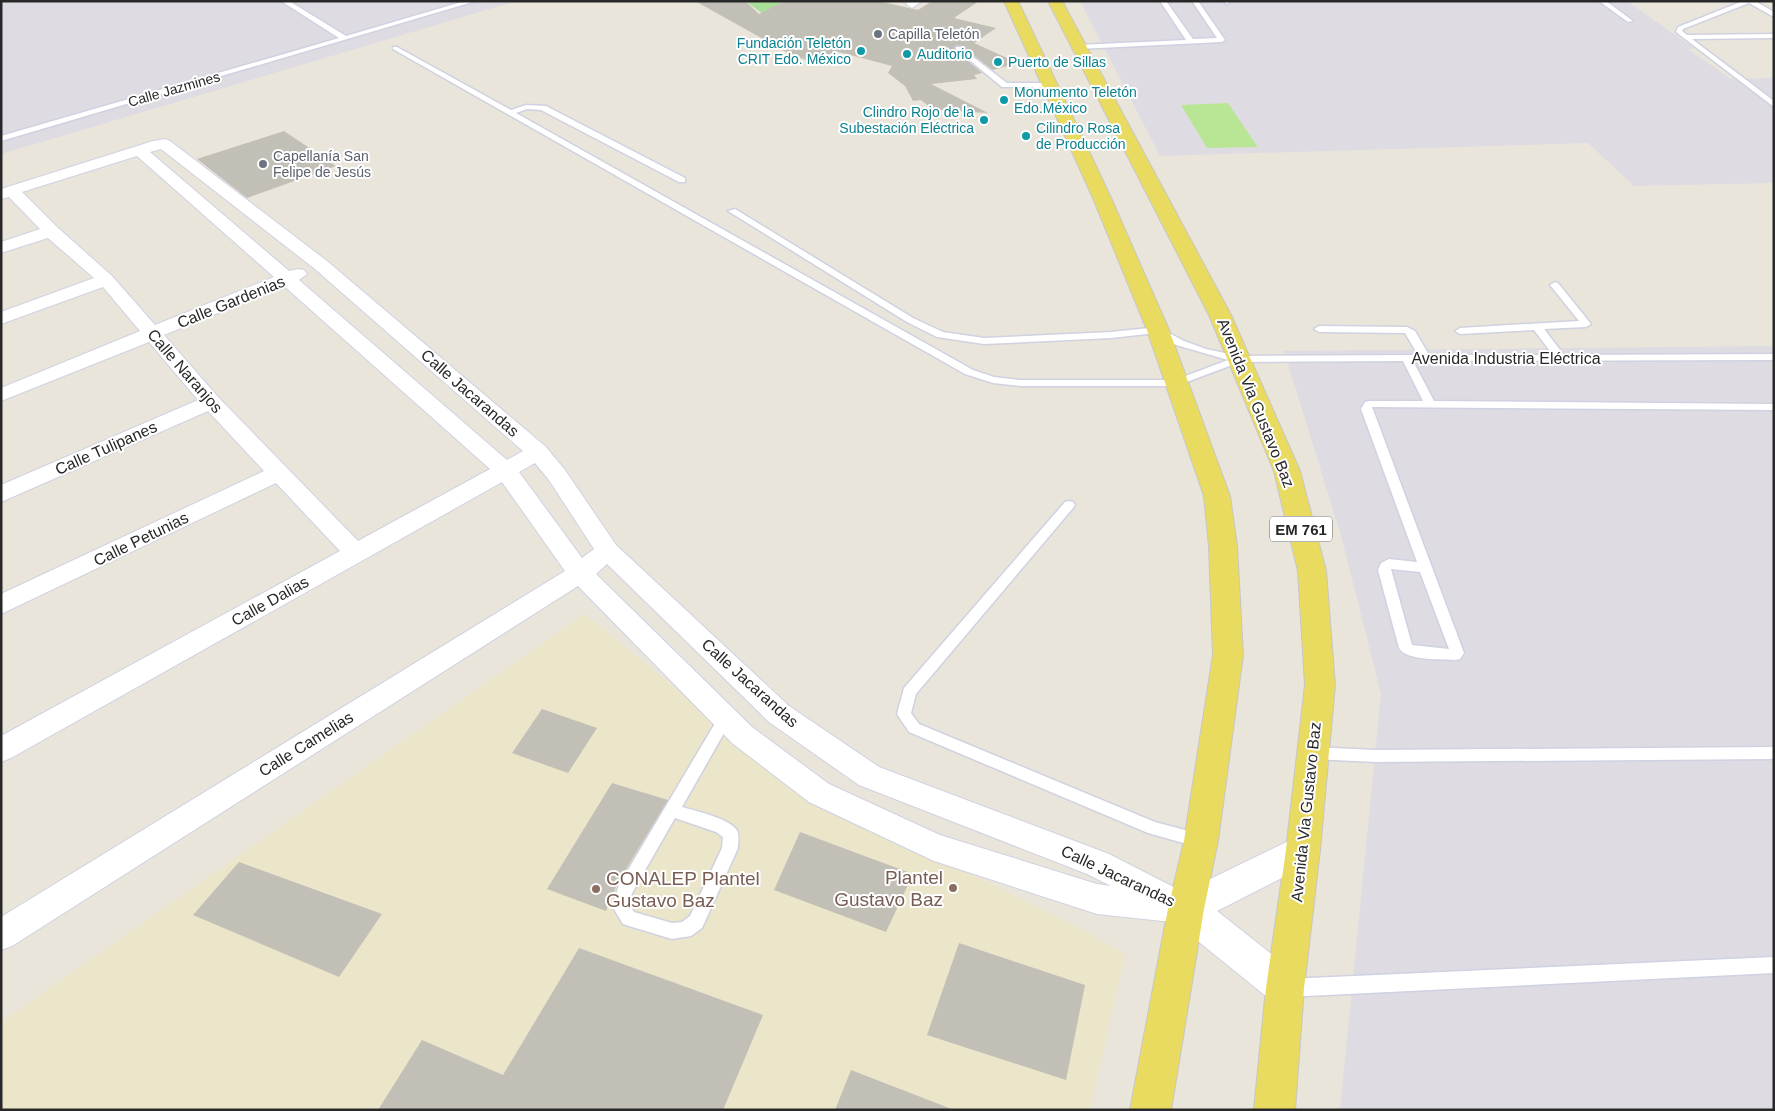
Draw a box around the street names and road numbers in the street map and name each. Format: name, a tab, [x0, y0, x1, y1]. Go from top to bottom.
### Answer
street label: Calle Jazmines	[126, 68, 222, 110]
street label: Calle Gardenias	[175, 273, 287, 331]
street label: Avenida Via Gustavo Baz	[1214, 316, 1298, 490]
street label: Calle Naranjos	[144, 326, 226, 416]
street label: Calle Jacarandas	[418, 346, 522, 440]
street label: Avenida Industria Eléctrica	[1411, 350, 1601, 367]
street label: Calle Tulipanes	[53, 418, 159, 478]
street label: Calle Petunias	[91, 509, 191, 569]
road number: EM 761	[1270, 516, 1332, 542]
street label: Calle Dalias	[229, 573, 311, 629]
street label: Calle Jacarandas	[698, 635, 802, 731]
street label: Calle Camelias	[256, 708, 356, 780]
street label: Avenida Via Gustavo Baz	[1288, 721, 1324, 903]
street label: Calle Jacarandas	[1058, 842, 1178, 910]

